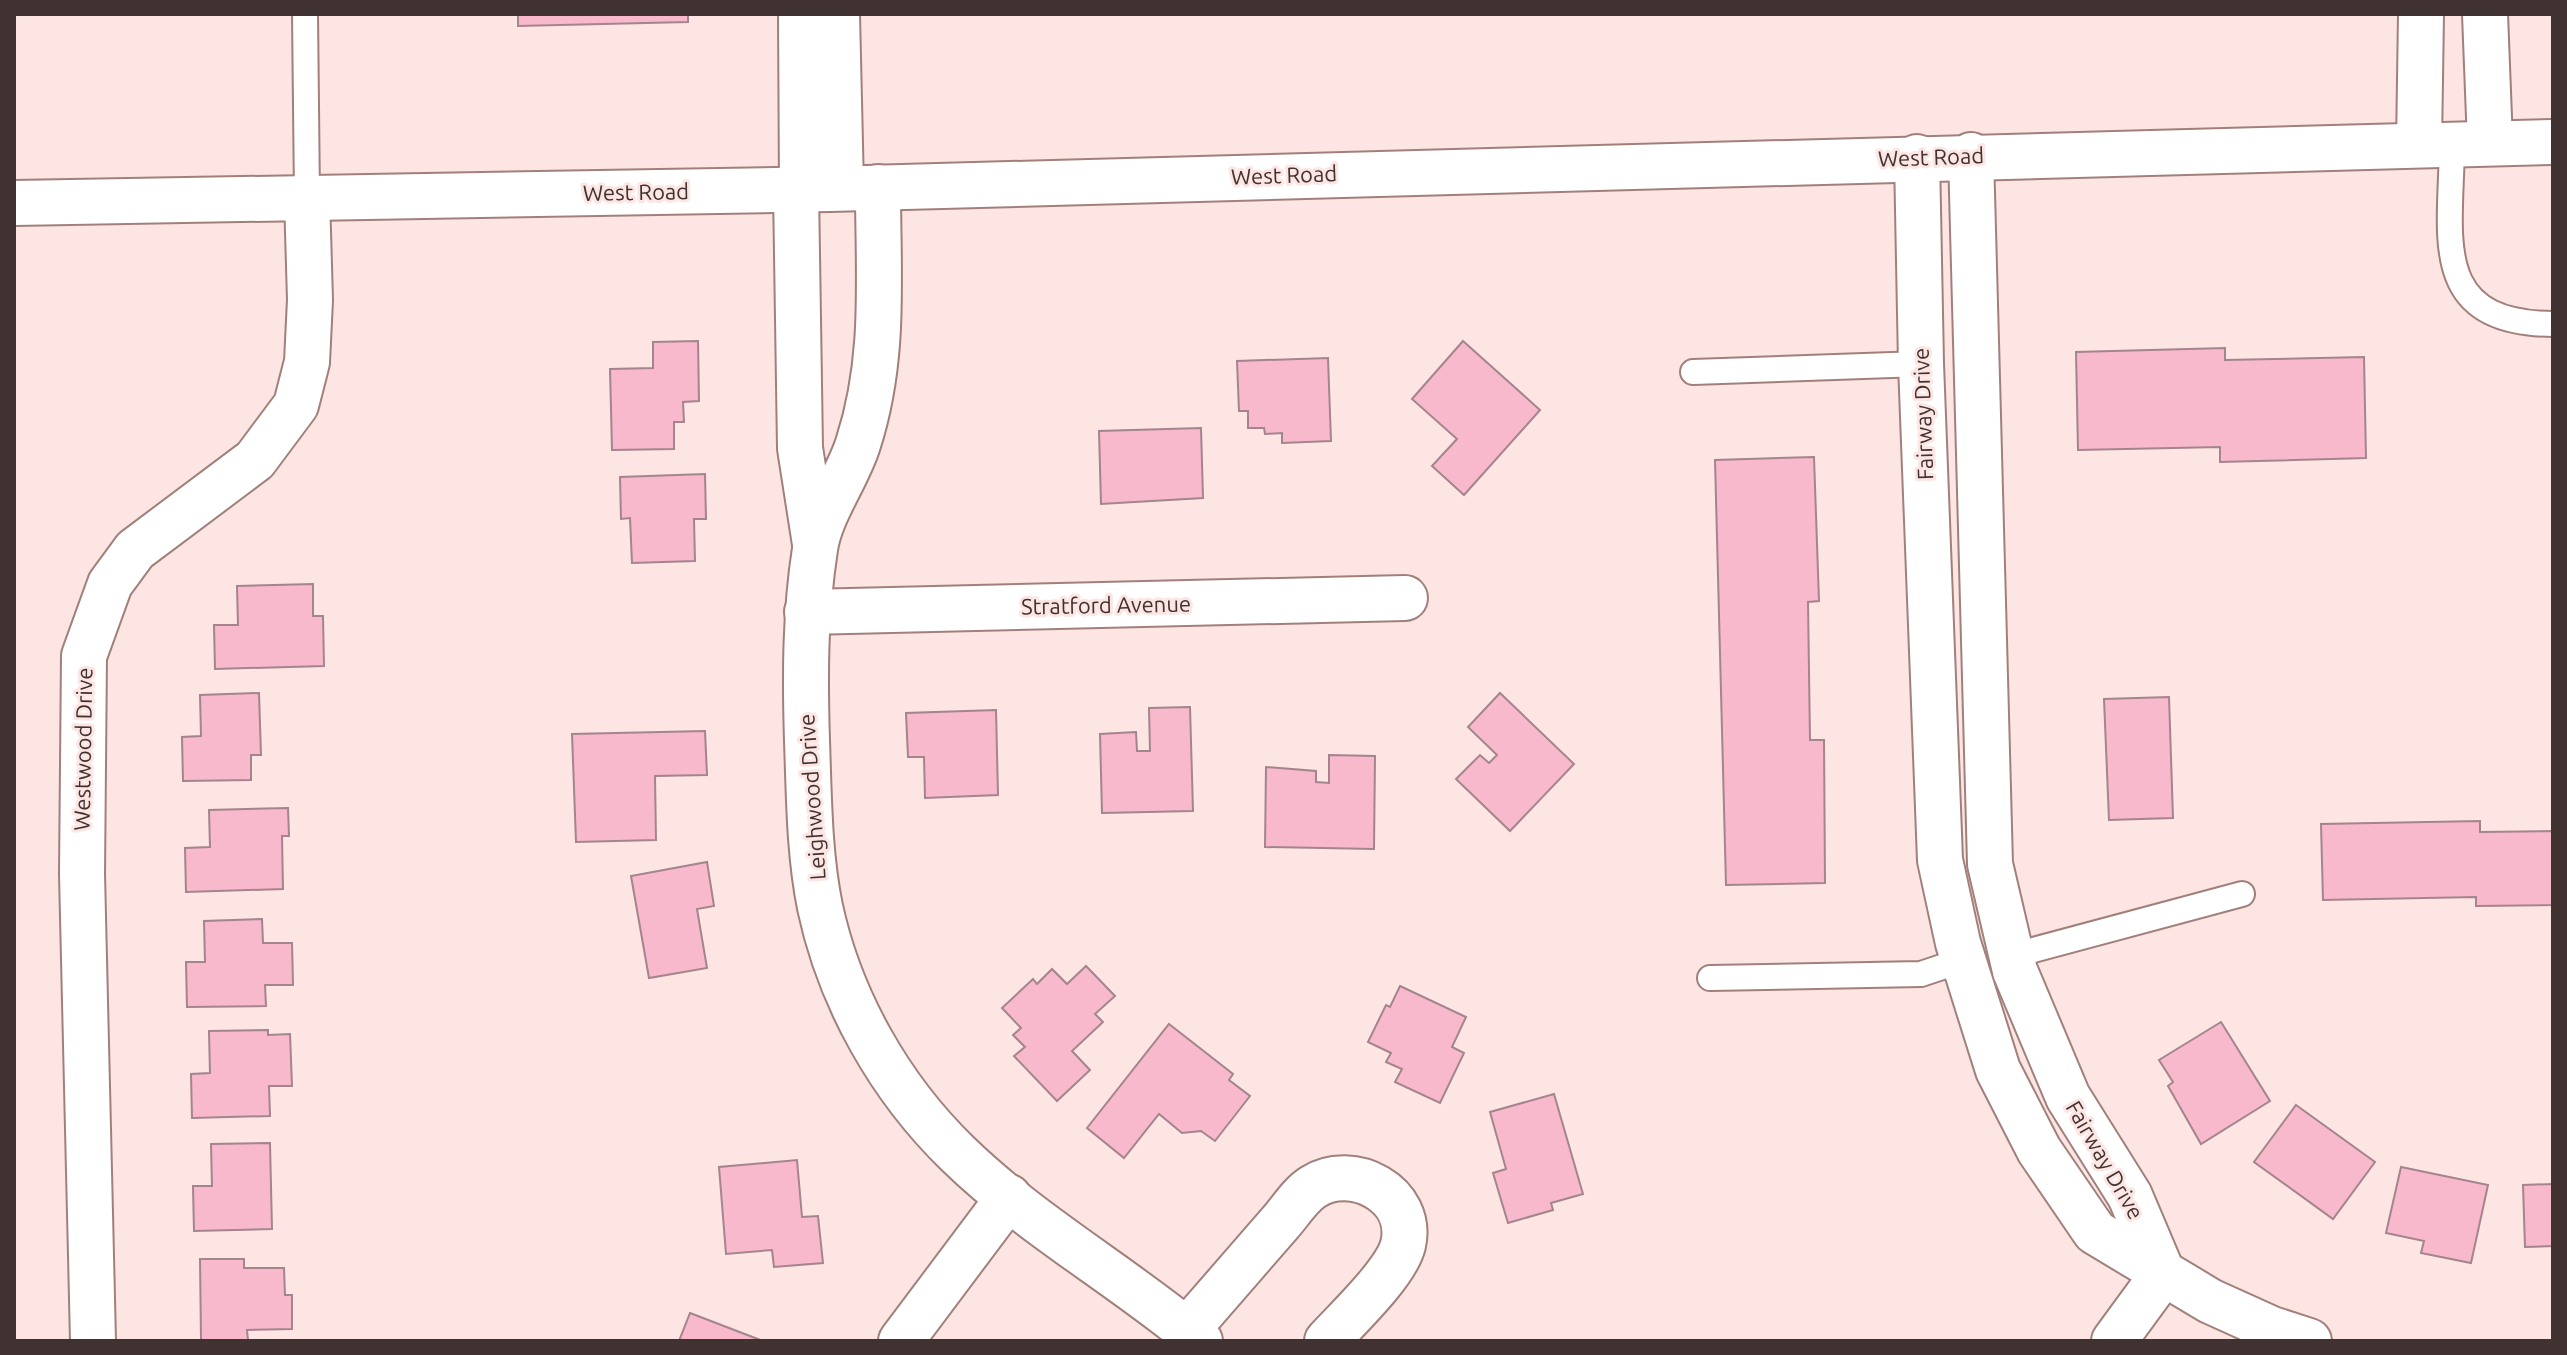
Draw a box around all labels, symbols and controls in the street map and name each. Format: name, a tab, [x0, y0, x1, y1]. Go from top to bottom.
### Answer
street label: West Road	[1878, 142, 1984, 171]
street label: West Road	[1231, 160, 1337, 189]
street label: West Road	[583, 178, 689, 205]
street label: Fairway Drive	[1908, 348, 1937, 480]
street label: Stratford Avenue	[1021, 591, 1191, 618]
street label: Westwood Drive	[69, 667, 96, 831]
street label: Leighwood Drive	[793, 713, 830, 881]
street label: Fairway Drive	[2062, 1096, 2149, 1223]

